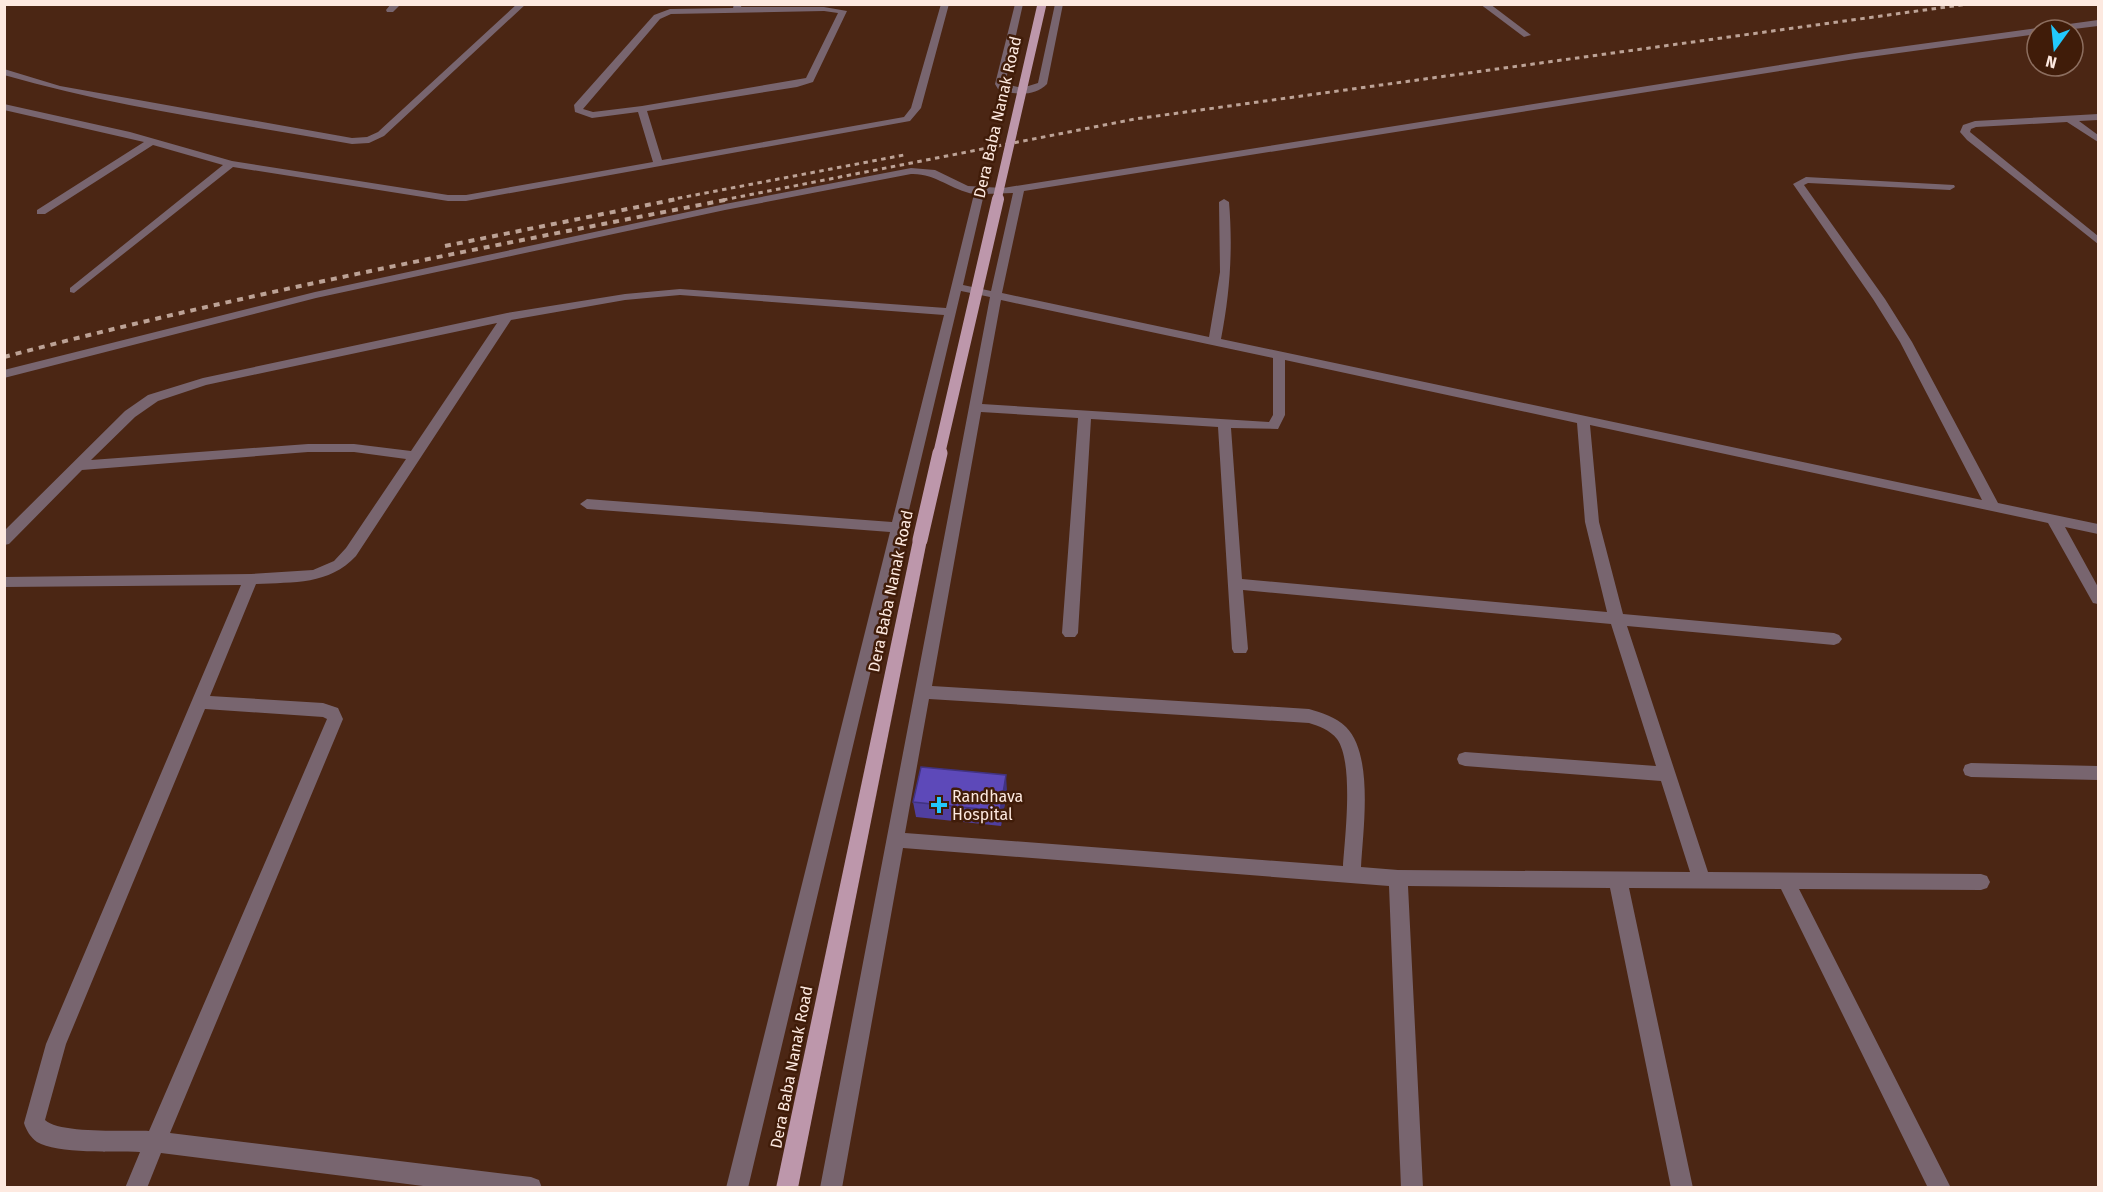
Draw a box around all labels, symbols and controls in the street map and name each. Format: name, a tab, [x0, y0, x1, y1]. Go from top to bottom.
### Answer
north arrow	[2025, 18, 2085, 78]
street label: Dera Baba Nanak Road	[970, 34, 1025, 200]
text: N	[2044, 51, 2059, 73]
street label: Dera Baba Nanak Road	[864, 508, 917, 674]
place label: Randhava Hospital	[952, 787, 1023, 824]
marker: Randhava Hospital	[930, 796, 948, 814]
street label: Dera Baba Nanak Road	[766, 984, 817, 1150]

